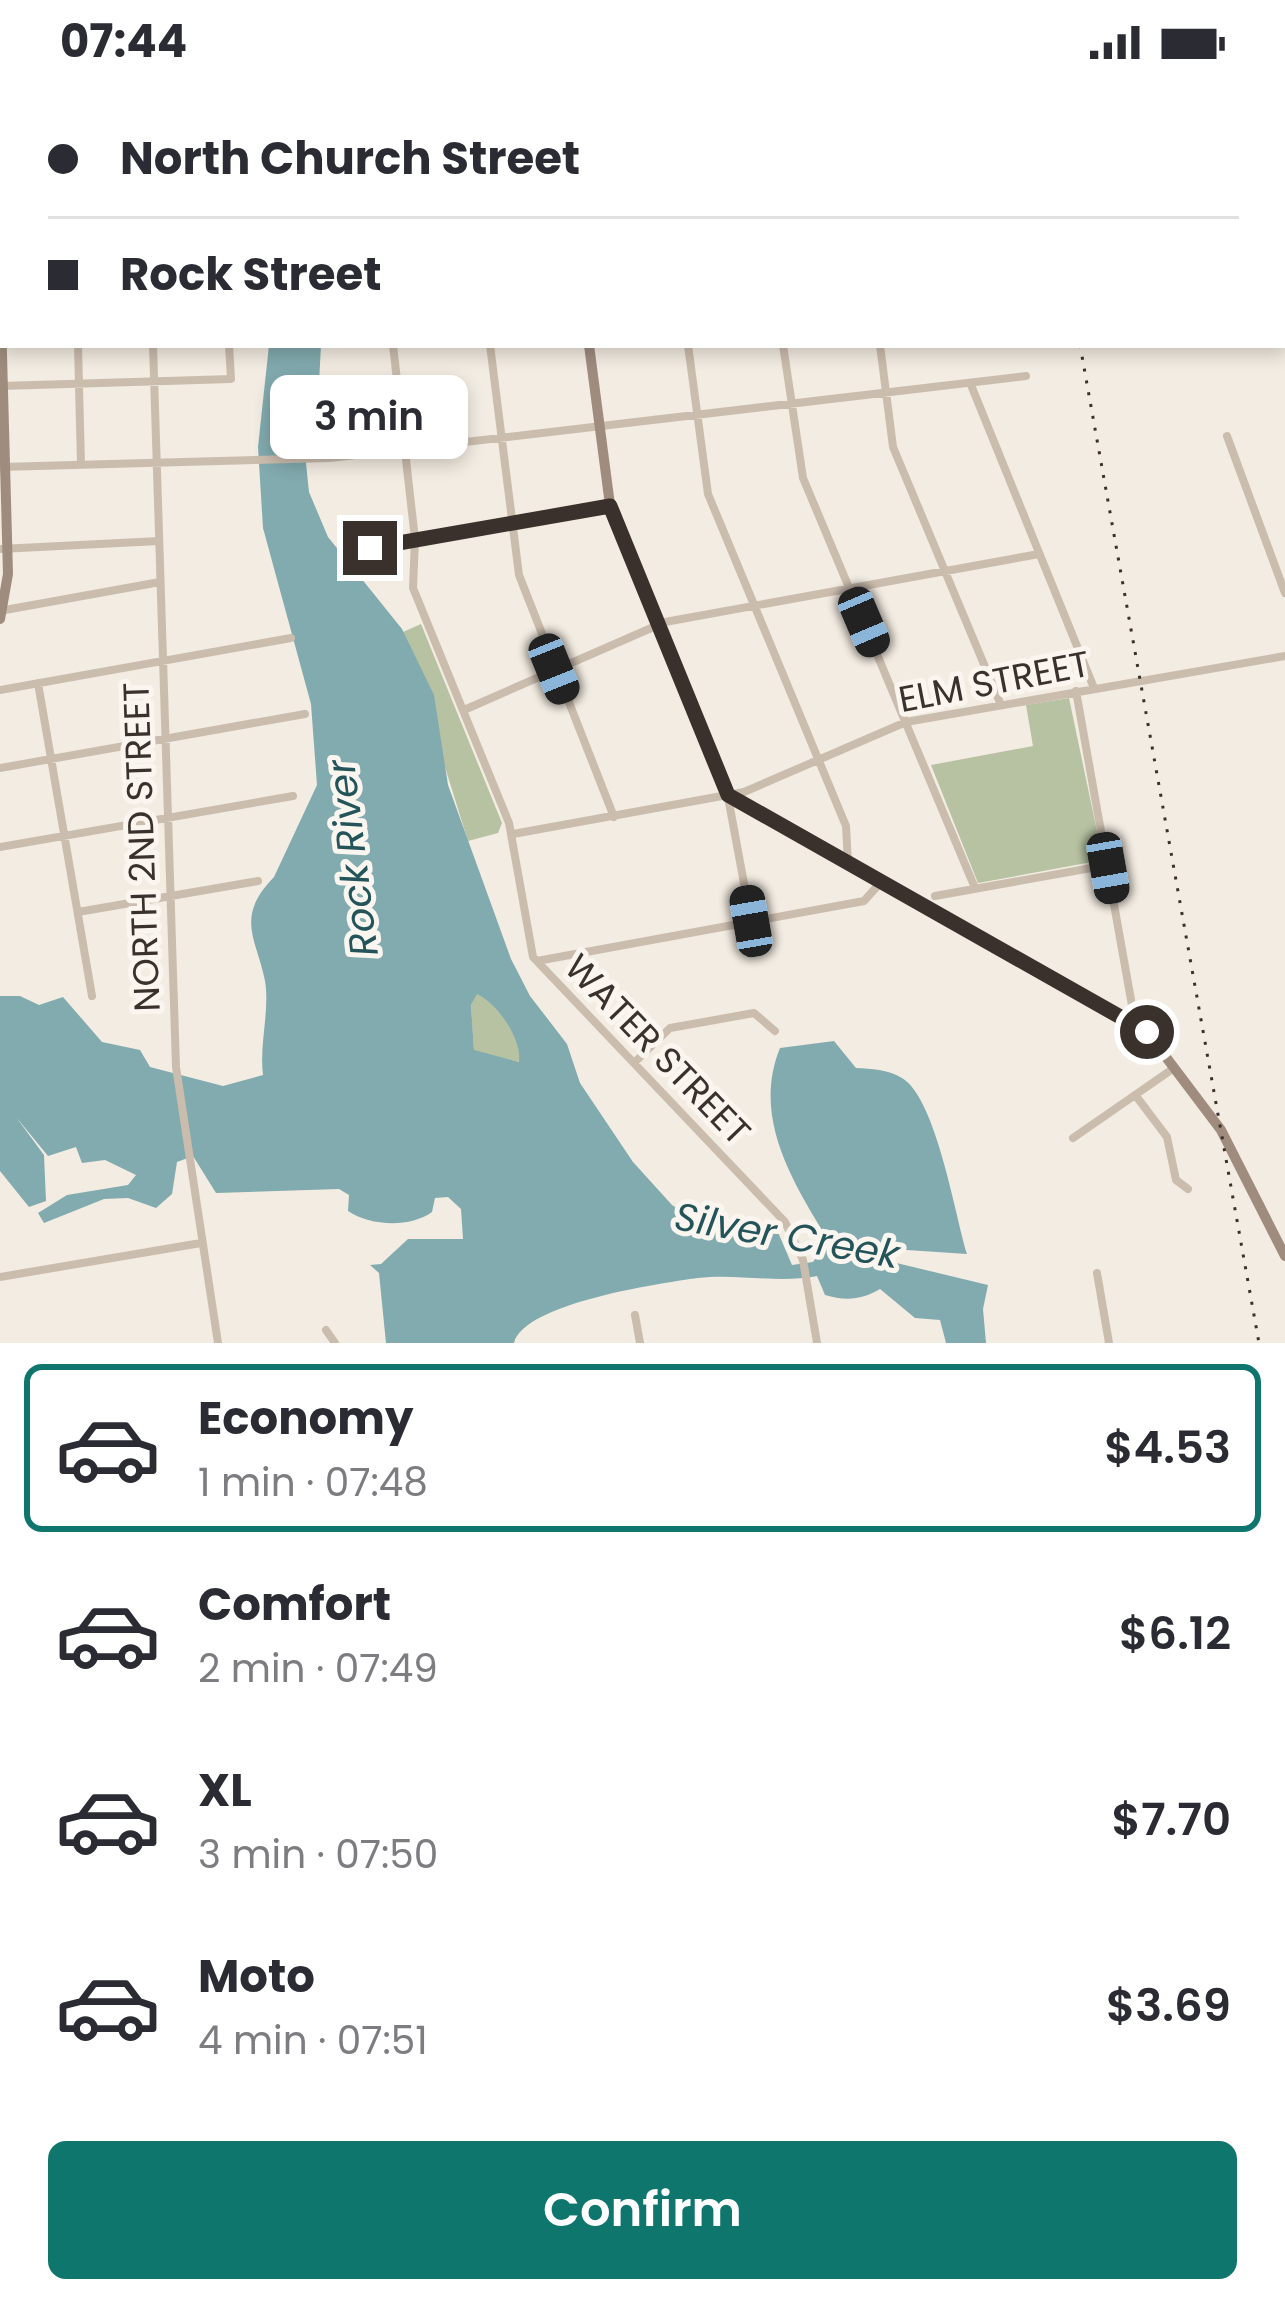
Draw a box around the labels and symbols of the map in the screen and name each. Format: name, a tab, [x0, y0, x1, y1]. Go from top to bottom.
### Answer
callout: 3 min	[271, 374, 469, 458]
route end	[343, 521, 397, 575]
car	[833, 582, 895, 662]
car	[524, 629, 584, 709]
street label: ELM STREET	[894, 638, 1094, 725]
street label: NORTH 2ND STREET	[110, 681, 173, 1013]
water label: Rock River	[313, 755, 392, 960]
car	[1084, 829, 1132, 907]
car	[727, 882, 775, 960]
street label: WATER STREET	[553, 943, 762, 1156]
route start	[1120, 1005, 1174, 1059]
water label: Silver Creek	[670, 1189, 905, 1283]

